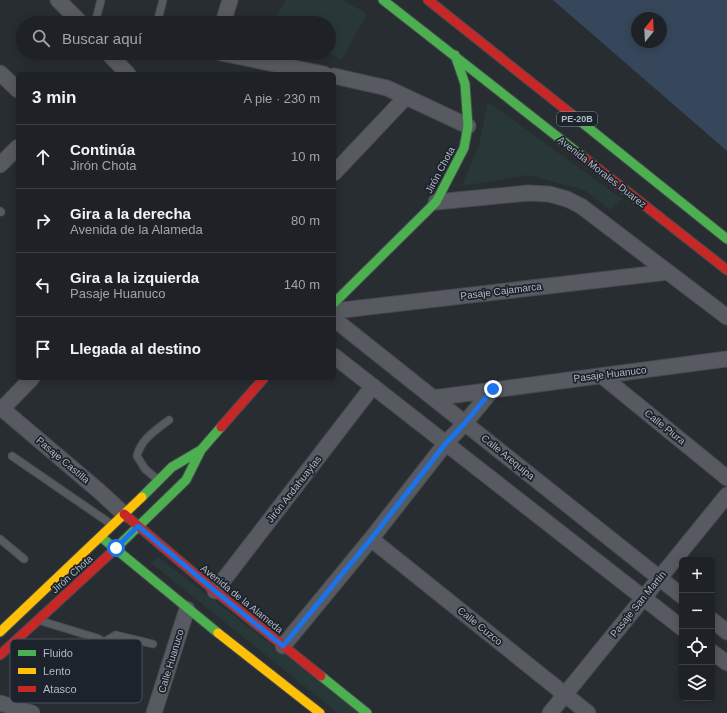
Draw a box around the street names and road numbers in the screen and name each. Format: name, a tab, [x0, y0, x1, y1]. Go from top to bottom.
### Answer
road number: PE-20B	[557, 112, 597, 126]
street label: Avenida Morales Duarez	[556, 134, 648, 210]
street label: Jirón Chota	[423, 144, 457, 195]
street label: Pasaje Cajamarca	[460, 281, 543, 301]
street label: Pasaje Huanuco	[573, 364, 648, 384]
street label: Calle Piura	[643, 407, 688, 447]
street label: Calle Arequipa	[479, 432, 537, 482]
street label: Pasaje Castilla	[34, 435, 92, 486]
street label: Jirón Andahuaylas	[265, 453, 323, 525]
street label: Jirón Chota	[49, 553, 95, 595]
street label: Avenida de la Alameda	[199, 563, 285, 636]
street label: Pasaje San Martin	[608, 569, 668, 639]
street label: Calle Cuzco	[456, 605, 505, 648]
street label: Calle Huanuco	[156, 628, 186, 694]

